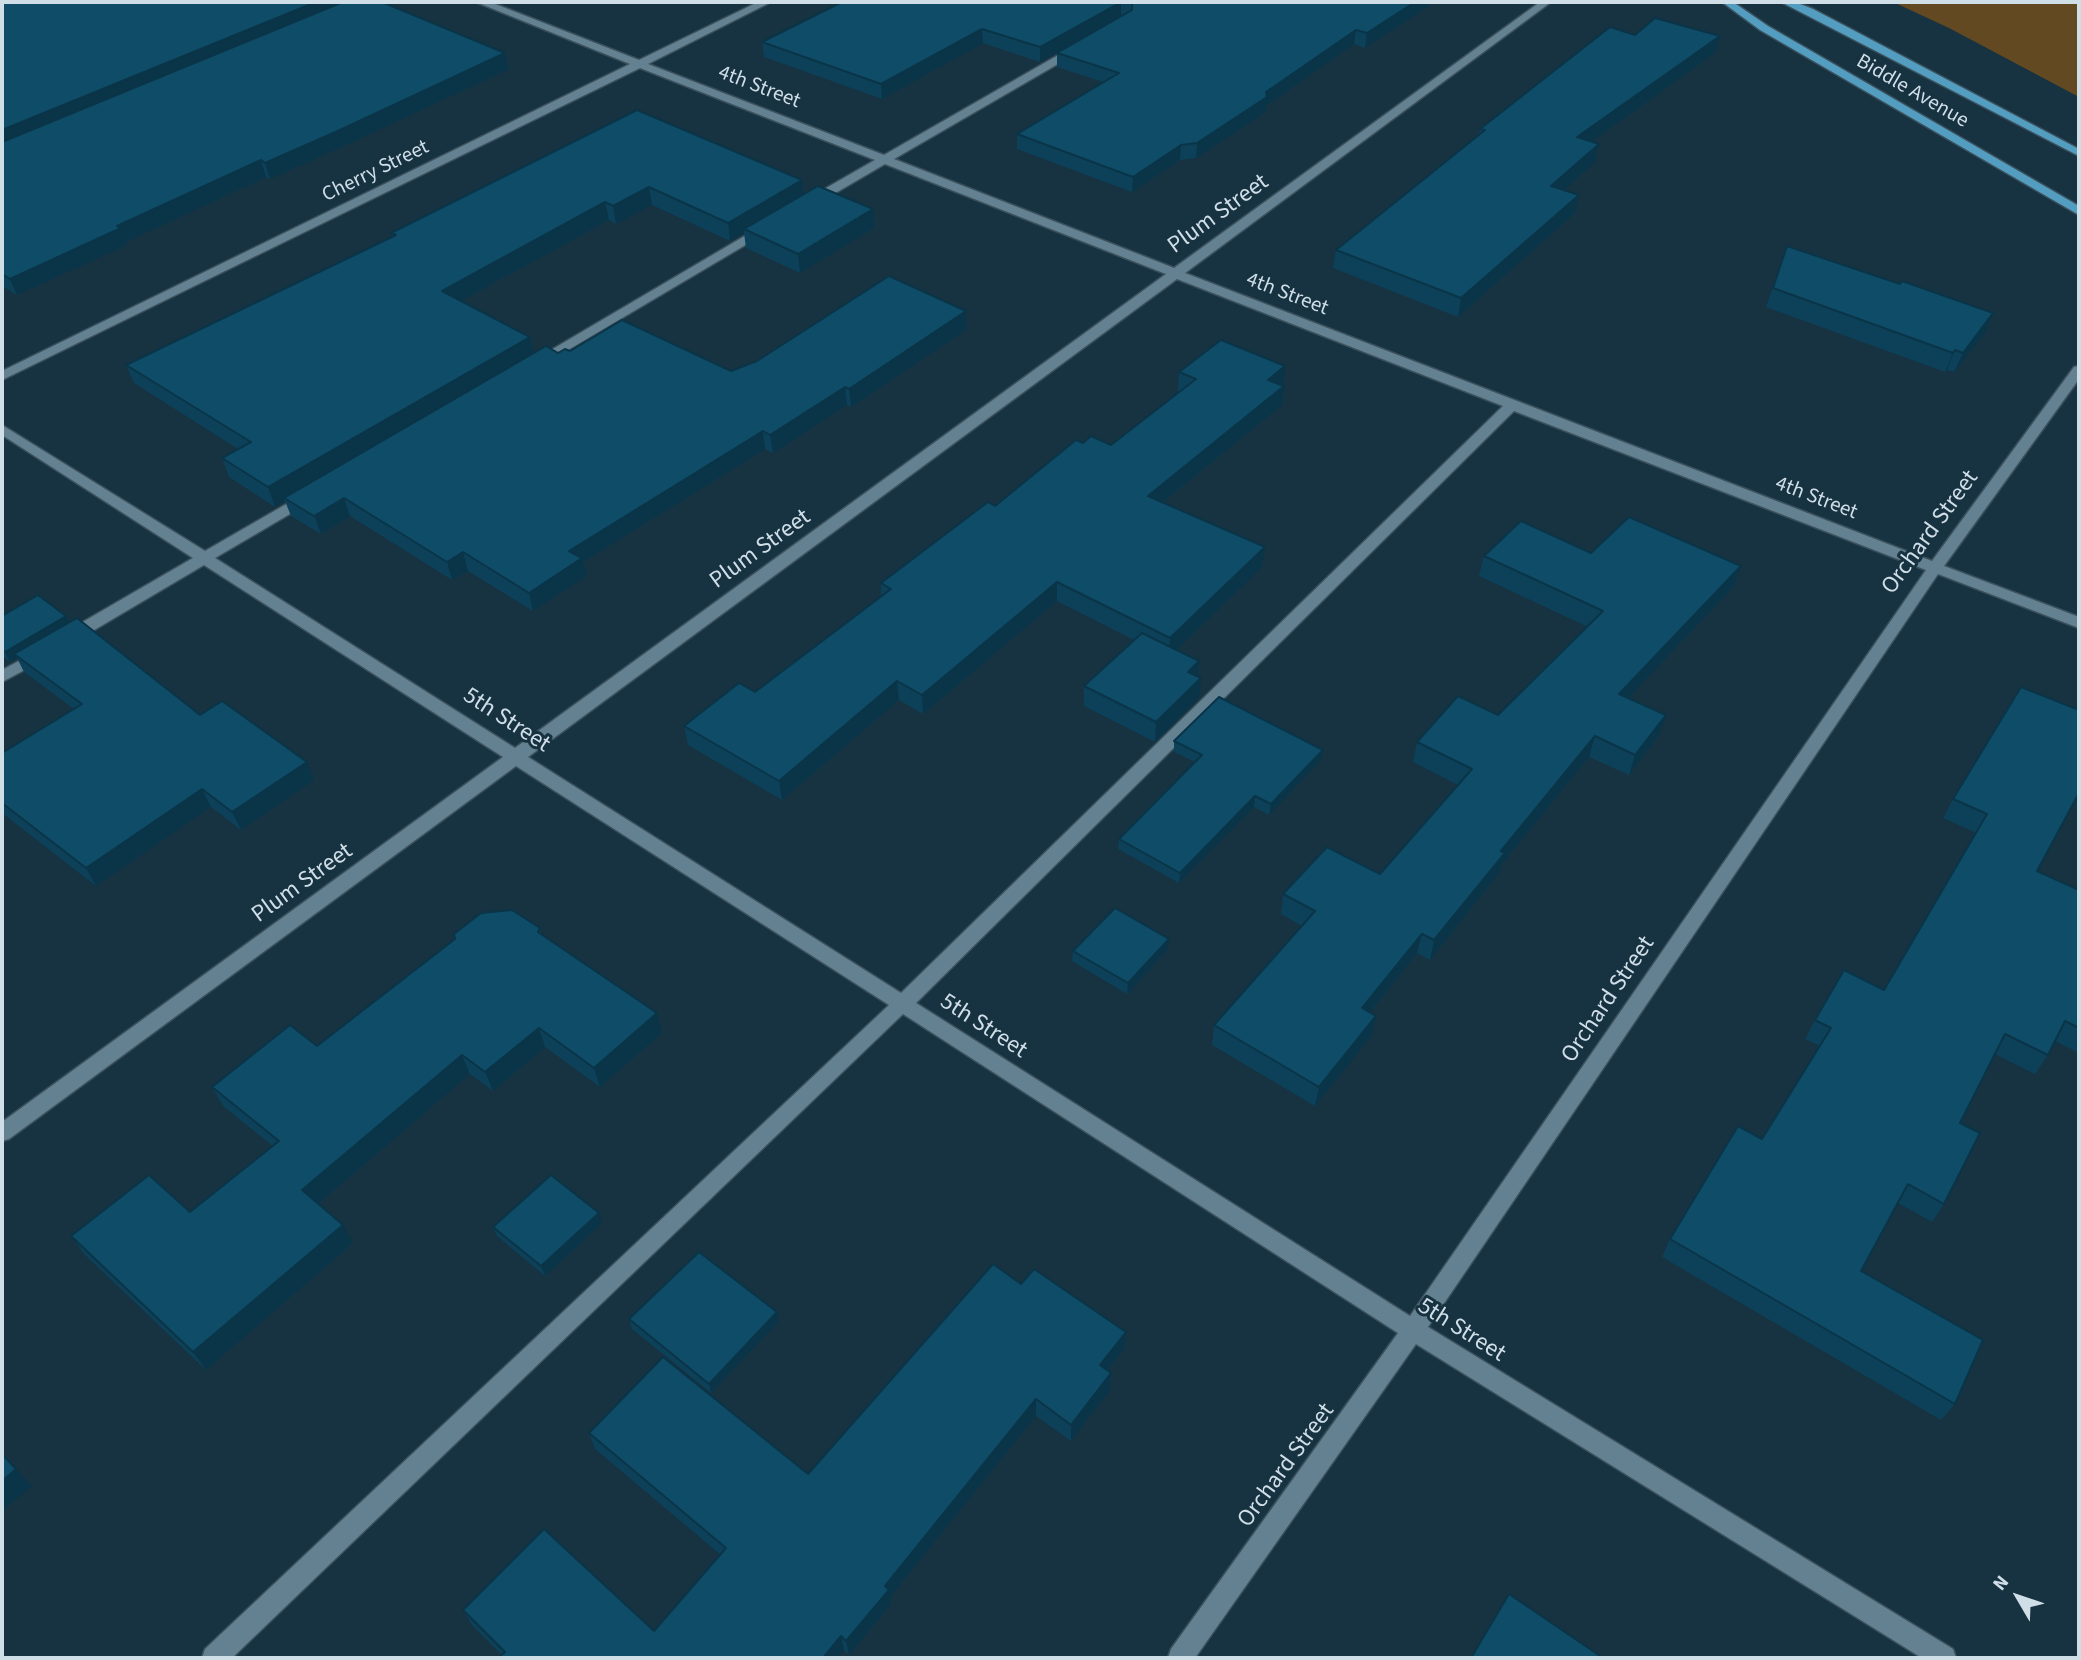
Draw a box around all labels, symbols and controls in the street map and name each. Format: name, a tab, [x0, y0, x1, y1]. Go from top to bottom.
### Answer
street label: Biddle Avenue	[1851, 50, 1973, 134]
street label: 4th Street	[714, 61, 804, 115]
street label: Cherry Street	[319, 135, 433, 209]
street label: Plum Street	[1163, 169, 1275, 261]
street label: 4th Street	[1242, 268, 1332, 322]
street label: Orchard Street	[1876, 465, 1986, 601]
street label: 4th Street	[1771, 472, 1861, 526]
street label: Plum Street	[705, 504, 817, 596]
street label: 5th Street	[457, 682, 555, 760]
street label: Plum Street	[247, 838, 359, 930]
street label: Orchard Street	[1556, 931, 1662, 1069]
street label: 5th Street	[934, 988, 1032, 1066]
street label: 5th Street	[1412, 1293, 1510, 1369]
street label: Orchard Street	[1232, 1398, 1342, 1534]
north arrow	[1983, 1562, 2053, 1632]
text: N	[1987, 1570, 2016, 1597]

